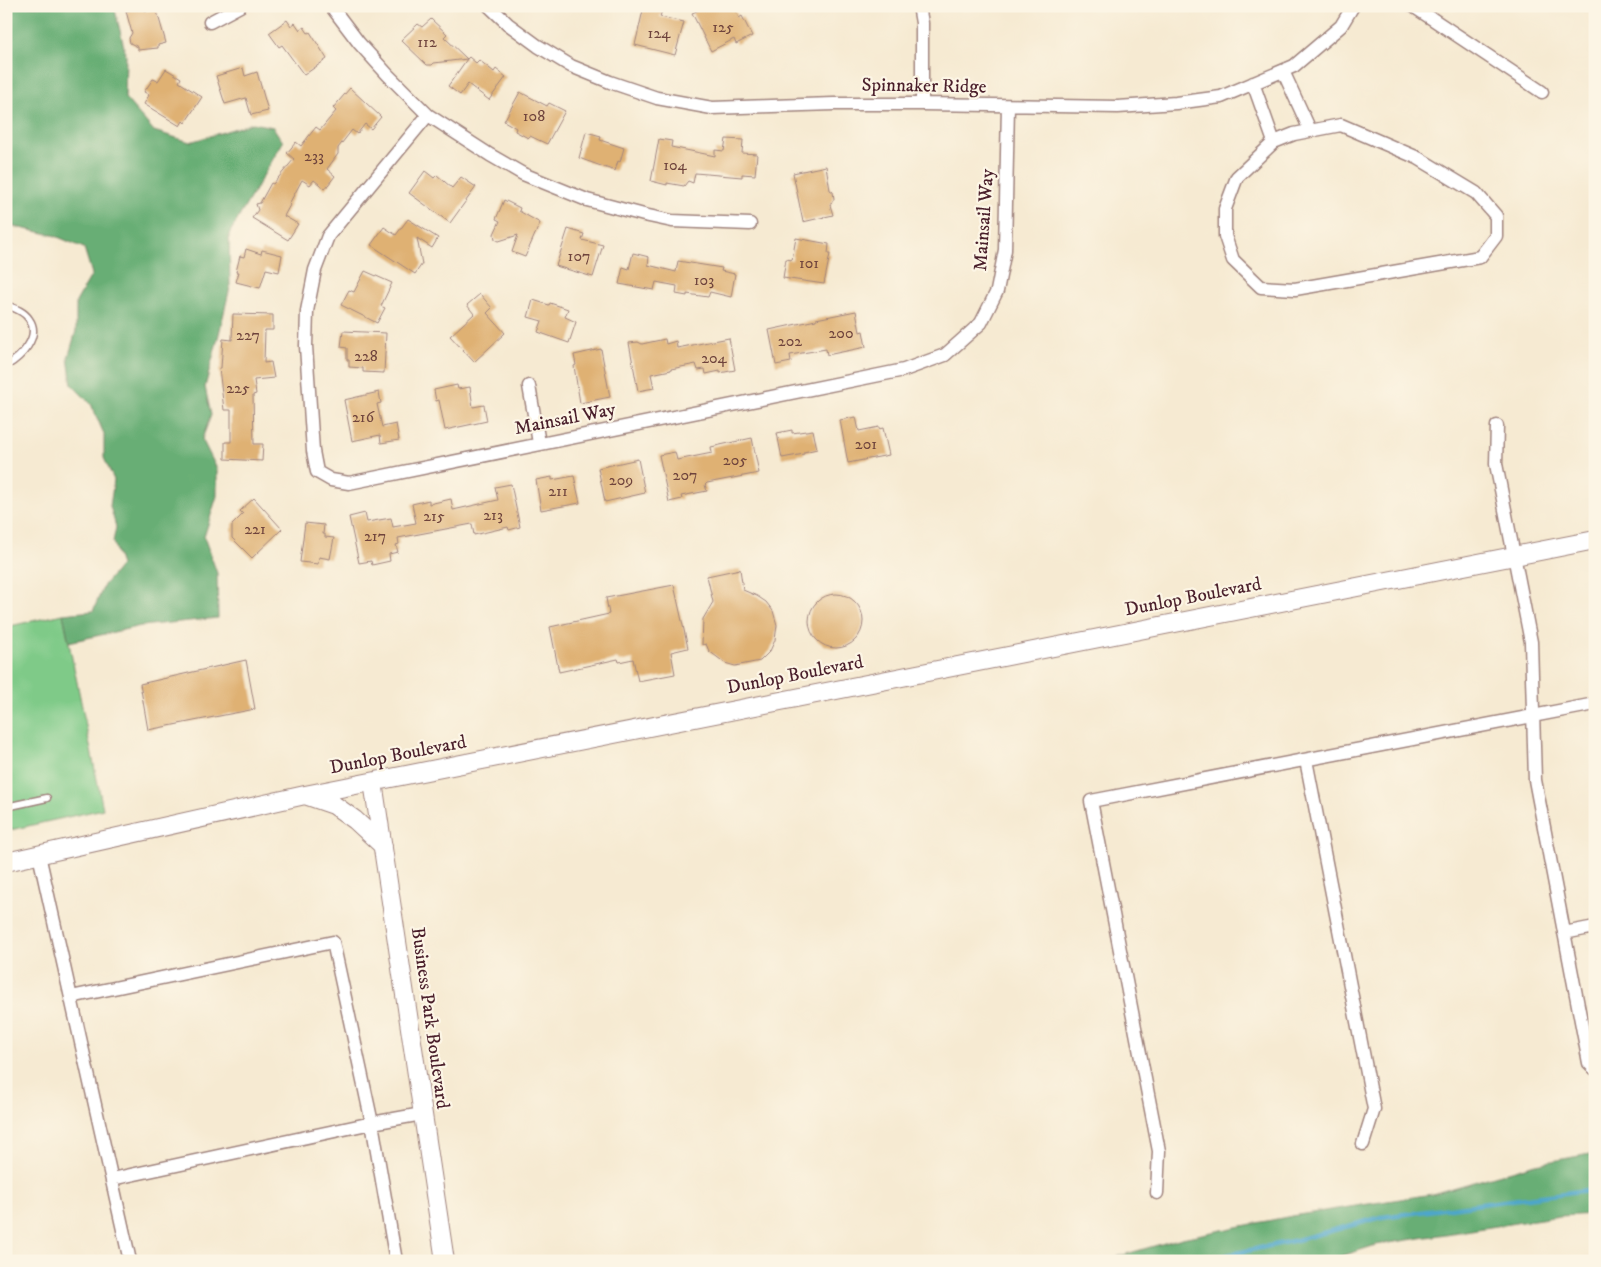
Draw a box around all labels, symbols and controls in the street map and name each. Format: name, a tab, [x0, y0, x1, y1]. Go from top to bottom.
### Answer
house number: 125	[712, 17, 734, 37]
house number: 124	[648, 23, 671, 43]
house number: 112	[417, 32, 437, 52]
street label: Spinnaker Ridge	[861, 73, 987, 99]
house number: 108	[523, 106, 545, 126]
house number: 233	[304, 146, 324, 166]
house number: 104	[663, 155, 688, 175]
street label: Mainsail Way	[969, 167, 999, 272]
house number: 107	[568, 246, 590, 266]
house number: 101	[799, 253, 819, 273]
house number: 103	[694, 270, 714, 290]
house number: 200	[828, 323, 854, 343]
house number: 227	[236, 325, 260, 345]
house number: 202	[778, 331, 802, 351]
house number: 228	[354, 346, 378, 366]
house number: 204	[701, 348, 728, 368]
house number: 225	[226, 378, 250, 398]
street label: Mainsail Way	[512, 398, 619, 440]
house number: 216	[352, 407, 375, 427]
house number: 201	[855, 434, 877, 454]
house number: 205	[723, 450, 747, 470]
house number: 207	[673, 465, 697, 485]
house number: 209	[609, 470, 633, 490]
house number: 211	[548, 481, 568, 501]
house number: 213	[483, 505, 503, 525]
house number: 215	[423, 506, 445, 526]
house number: 221	[244, 519, 266, 539]
house number: 217	[364, 526, 386, 546]
street label: Dunlop Boulevard	[1123, 572, 1264, 622]
street label: Dunlop Boulevard	[725, 650, 866, 700]
street label: Dunlop Boulevard	[328, 730, 469, 780]
street label: Business Park Boulevard	[406, 926, 454, 1111]

